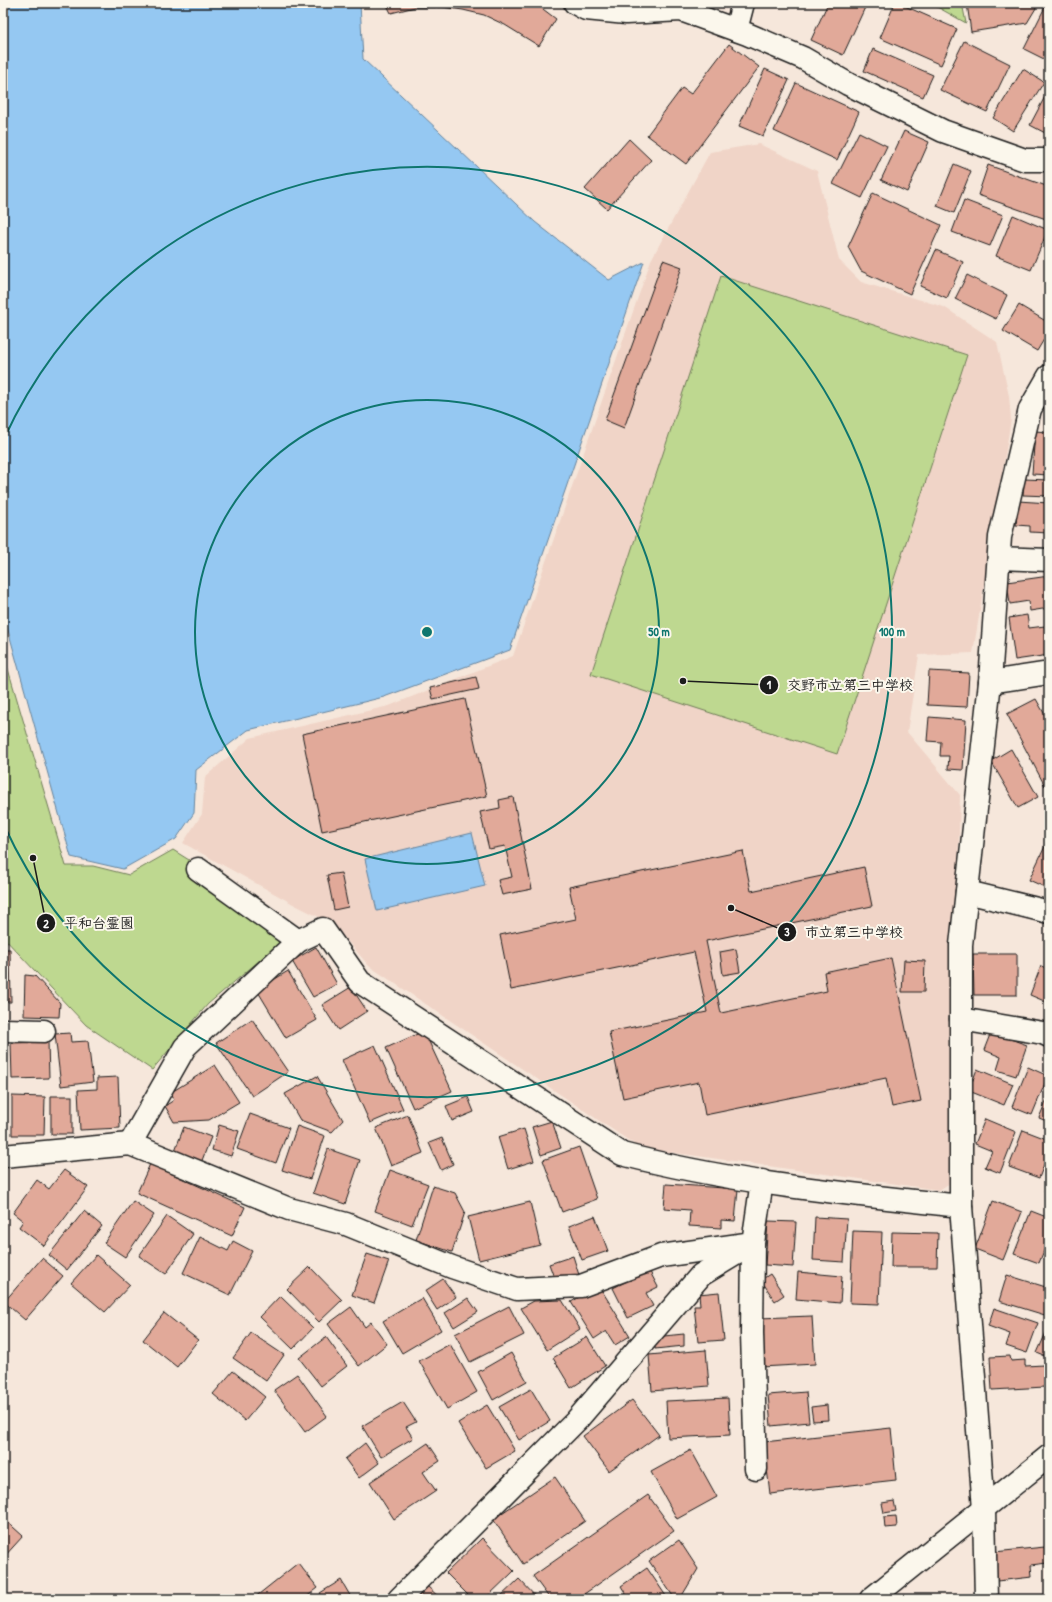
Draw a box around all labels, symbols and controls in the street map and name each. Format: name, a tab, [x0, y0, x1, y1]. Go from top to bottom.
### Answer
text: 50 m	[648, 623, 670, 640]
text: 100 m	[879, 623, 905, 640]
centre of rings	[420, 625, 434, 639]
callout: 交野市立第三中学校	[759, 672, 921, 698]
text: 交野市立第三中学校	[787, 675, 913, 694]
text: 1	[767, 676, 772, 693]
callout: 平和台霊園	[36, 910, 142, 936]
text: 平和台霊園	[64, 913, 134, 932]
text: 2	[43, 915, 49, 932]
callout: 市立第三中学校	[777, 919, 911, 945]
text: 市立第三中学校	[805, 922, 903, 941]
text: 3	[784, 923, 790, 940]

